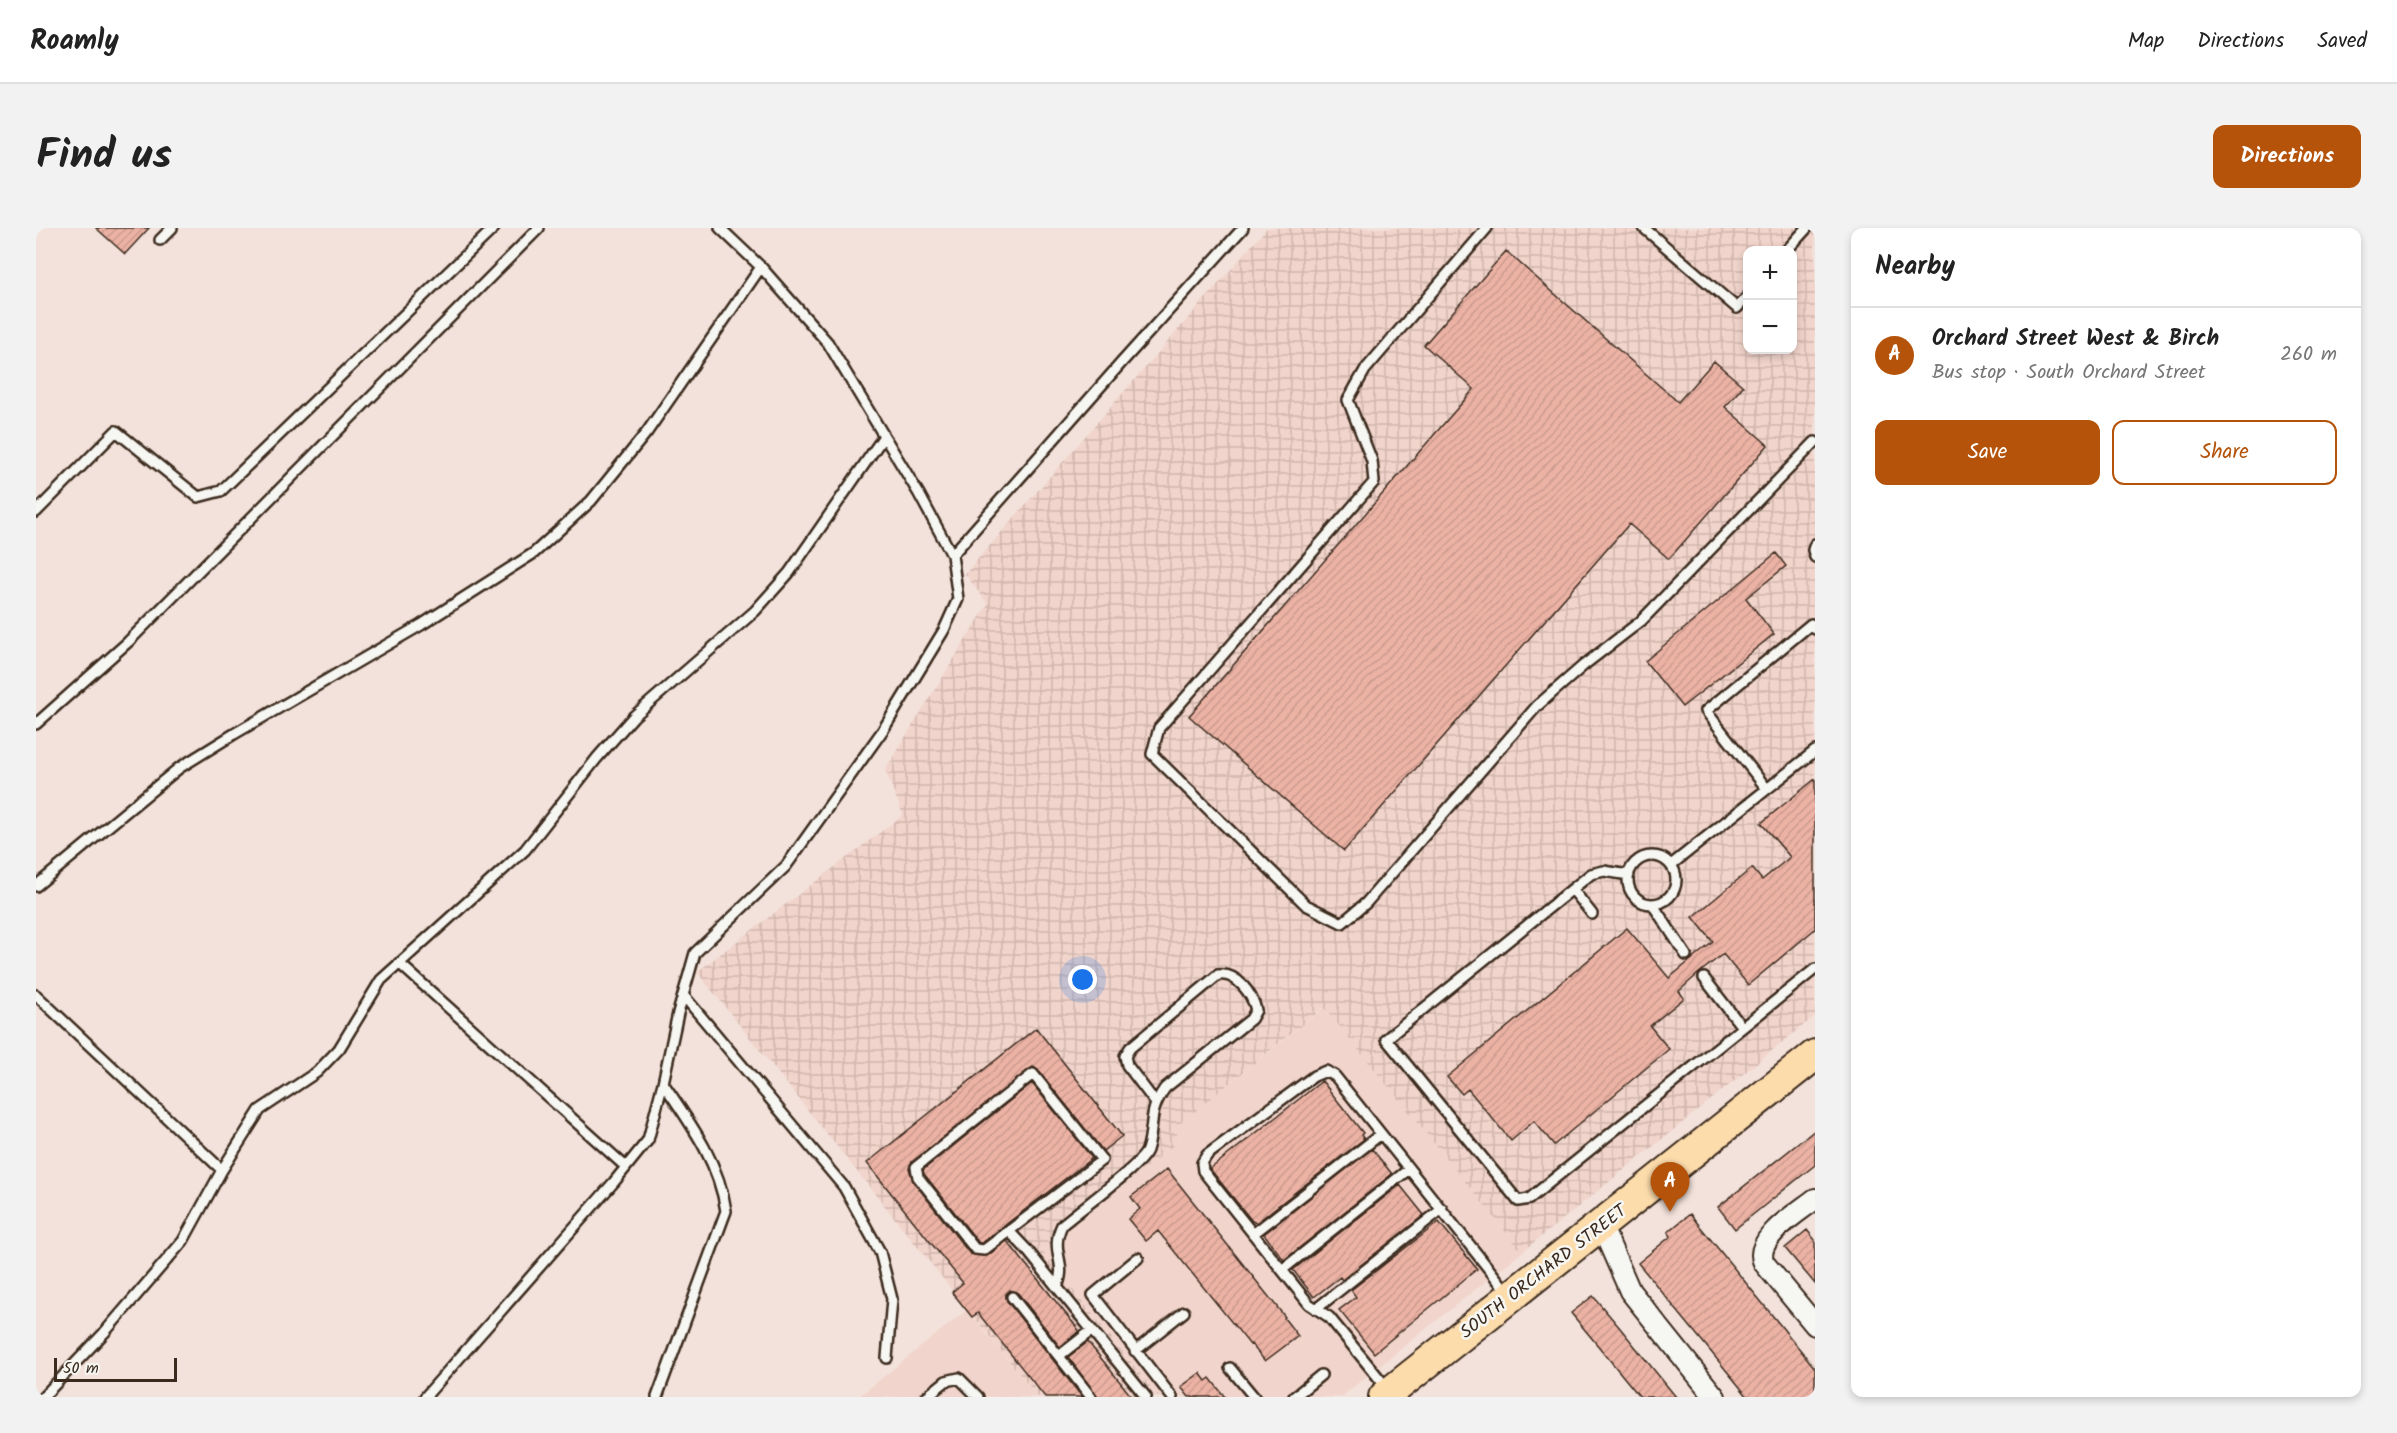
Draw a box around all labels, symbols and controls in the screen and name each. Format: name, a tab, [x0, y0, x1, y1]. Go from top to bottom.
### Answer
text: Roamly	[30, 19, 119, 64]
text: Map	[2128, 25, 2164, 58]
text: Directions	[2197, 25, 2284, 58]
text: Saved	[2317, 25, 2367, 58]
text: Find us	[36, 123, 172, 190]
button: Directions	[2213, 125, 2361, 188]
map controls	[1743, 246, 1797, 354]
button: +	[1743, 246, 1797, 300]
text: Nearby	[1875, 246, 1955, 288]
button: −	[1743, 300, 1797, 354]
text: Orchard Street West & Birch	[1932, 322, 2219, 357]
text: A	[1888, 339, 1901, 371]
text: 260 m	[2280, 339, 2337, 371]
text: Bus stop · South Orchard Street	[1932, 357, 2206, 389]
button: Save	[1875, 420, 2100, 485]
button: Share	[2112, 420, 2337, 485]
your location	[1068, 965, 1097, 994]
pin: A	[1650, 1162, 1690, 1212]
street label: SOUTH ORCHARD STREET	[1454, 1197, 1635, 1347]
scale bar	[54, 1355, 177, 1382]
text: 50 m	[63, 1356, 99, 1381]

